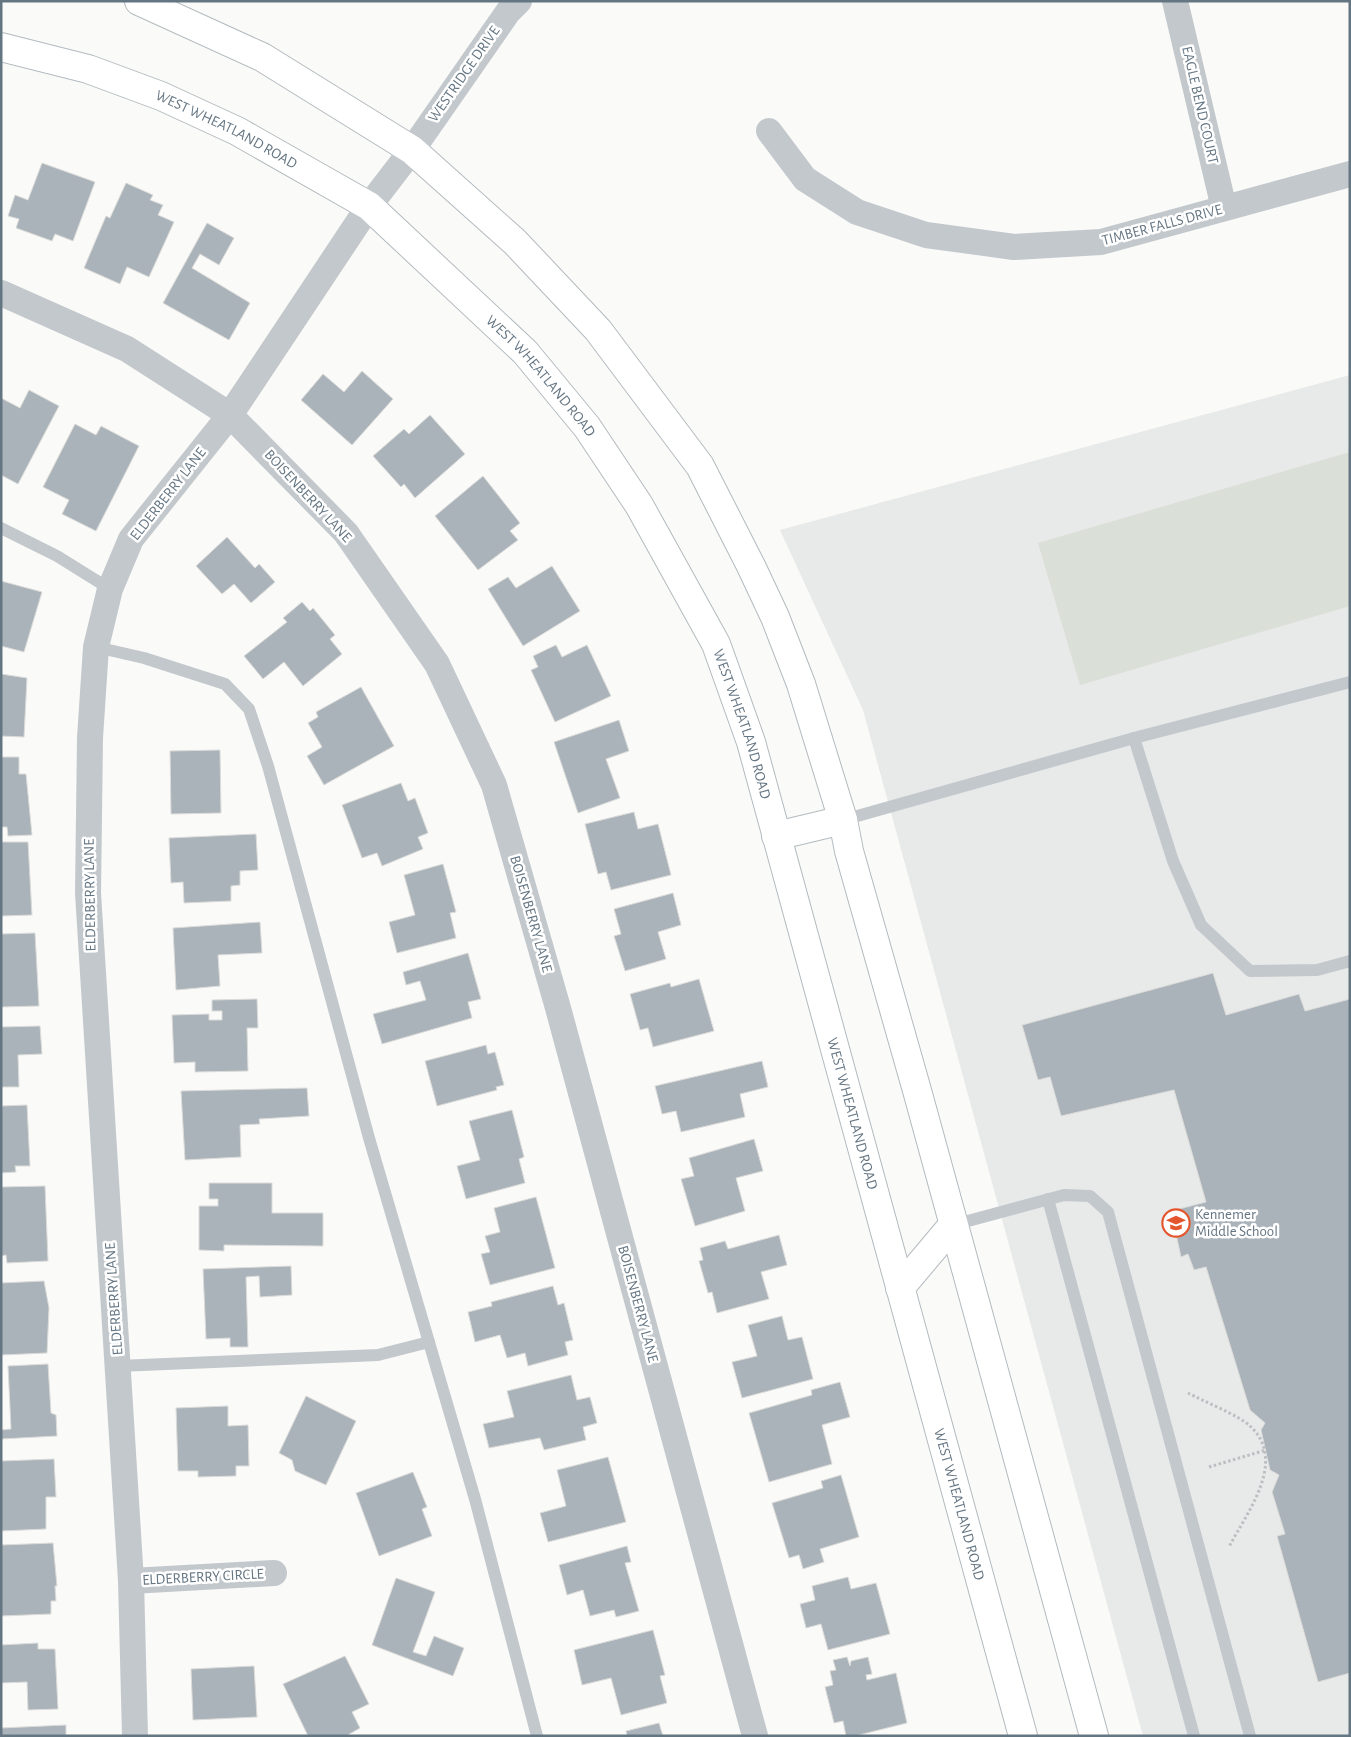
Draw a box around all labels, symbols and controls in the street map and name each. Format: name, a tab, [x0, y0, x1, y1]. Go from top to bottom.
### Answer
street label: WESTRIDGE DRIVE	[425, 23, 503, 125]
street label: EAGLE BEND COURT	[1179, 45, 1221, 166]
street label: WEST WHEATLAND ROAD	[153, 87, 300, 171]
street label: TIMBER FALLS DRIVE	[1100, 202, 1224, 248]
street label: WEST WHEATLAND ROAD	[483, 312, 599, 439]
street label: ELDERBERRY LANE	[127, 445, 209, 543]
street label: BOISENBERRY LANE	[261, 447, 355, 545]
street label: WEST WHEATLAND ROAD	[711, 647, 774, 801]
street label: ELDERBERRY LANE	[82, 838, 98, 952]
street label: BOISENBERRY LANE	[507, 854, 555, 974]
street label: WEST WHEATLAND ROAD	[825, 1036, 881, 1191]
place label: Kennemer Middle School	[1195, 1207, 1278, 1239]
school or university icon: Kennemer Middle School	[1161, 1208, 1191, 1238]
street label: ELDERBERRY LANE	[103, 1242, 125, 1356]
street label: BOISENBERRY LANE	[615, 1244, 661, 1364]
street label: WEST WHEATLAND ROAD	[932, 1427, 988, 1582]
street label: ELDERBERRY CIRCLE	[142, 1566, 264, 1588]

